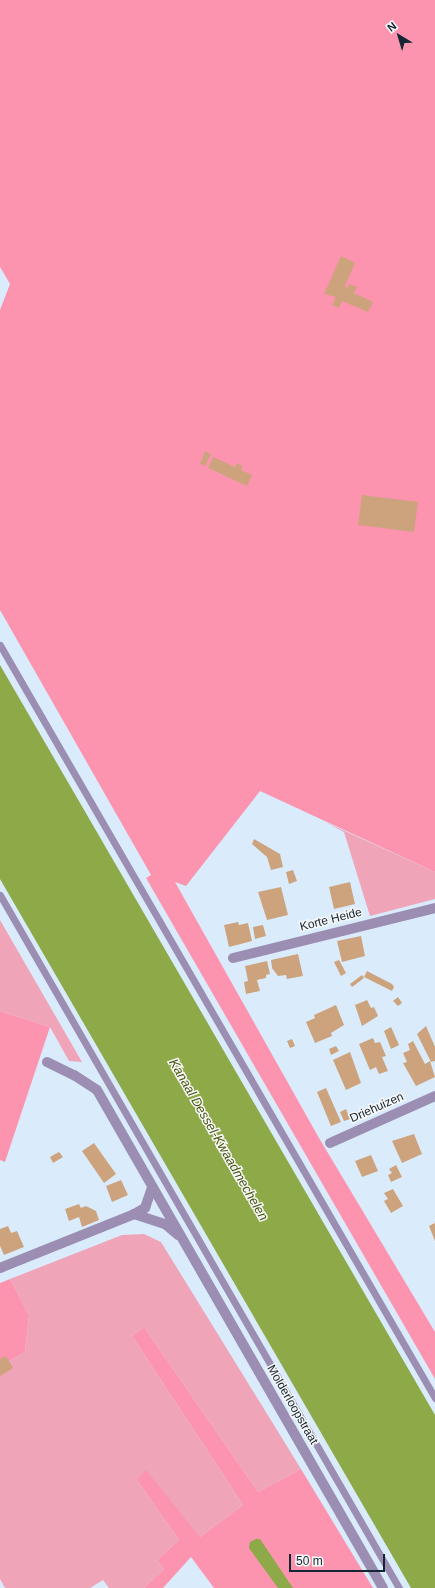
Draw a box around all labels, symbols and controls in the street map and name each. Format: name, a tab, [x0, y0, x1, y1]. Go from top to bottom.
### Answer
north arrow	[379, 16, 419, 56]
text: N	[385, 19, 398, 34]
street label: Korte Heide	[299, 905, 363, 935]
water label: Kanaal Dessel-Kwaadmechelen	[165, 1056, 271, 1224]
street label: Driehuizen	[348, 1090, 406, 1126]
street label: Molderloopstraat	[263, 1363, 321, 1447]
scale bar	[291, 1546, 387, 1572]
text: 50 m	[296, 1554, 323, 1568]

